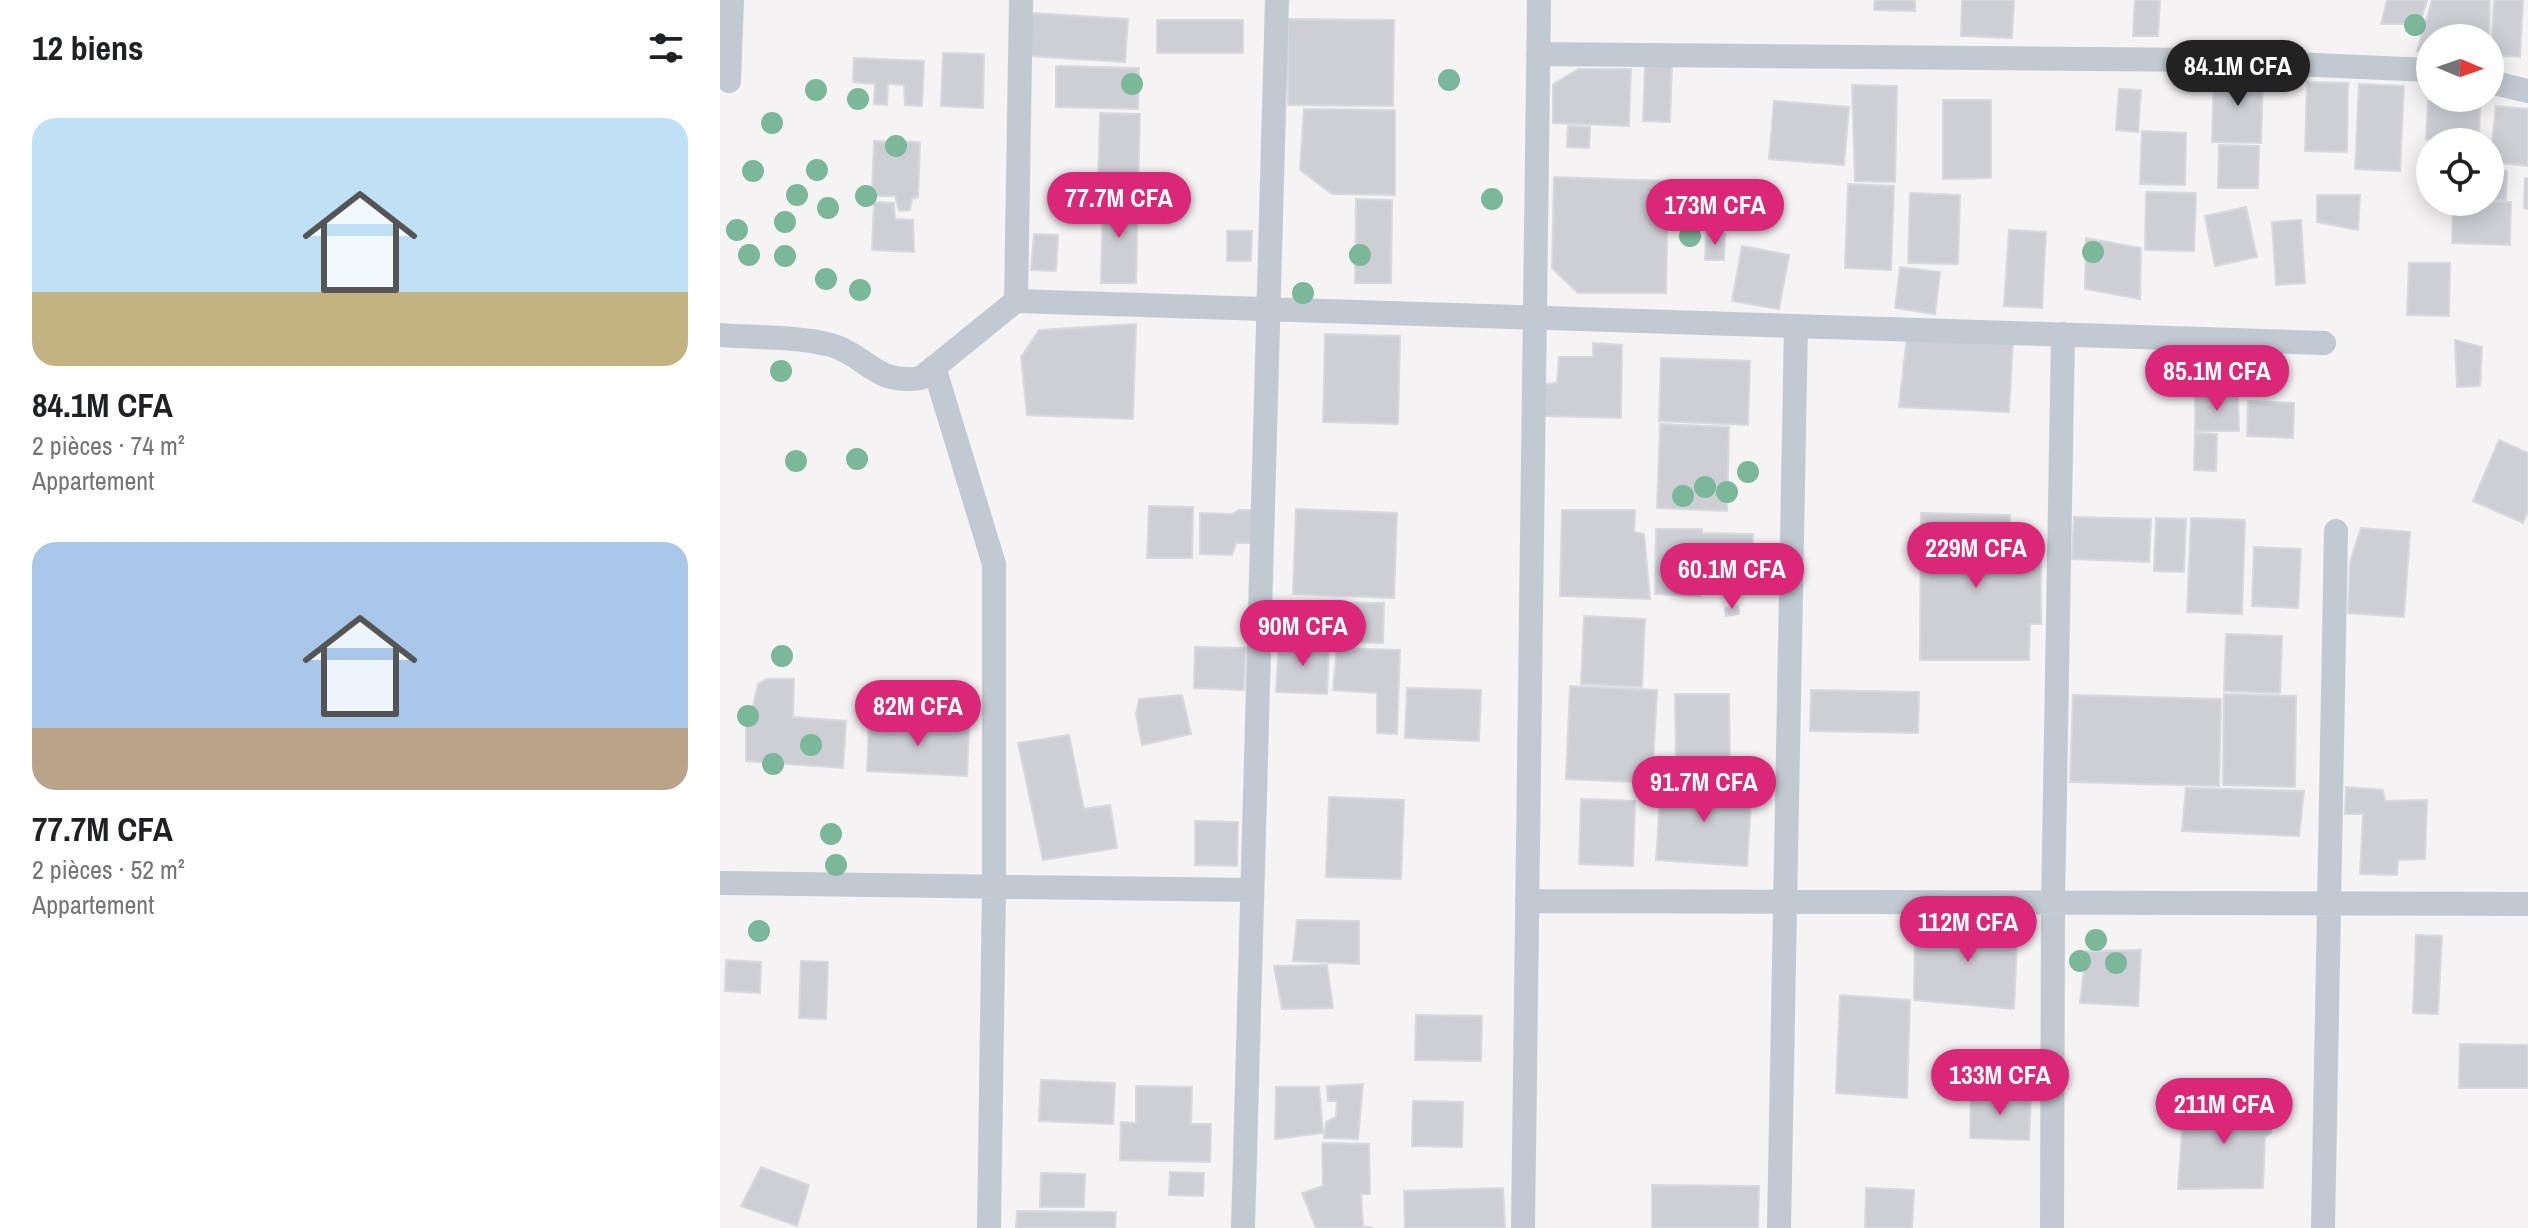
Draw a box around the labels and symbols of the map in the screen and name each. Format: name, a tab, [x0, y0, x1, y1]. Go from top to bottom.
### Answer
north arrow	[2416, 24, 2504, 112]
pin: 84.1M CFA	[2146, 40, 2330, 108]
pin: 77.7M CFA	[1027, 172, 1211, 240]
pin: 173M CFA	[1632, 179, 1798, 247]
pin: 85.1M CFA	[2125, 345, 2309, 413]
pin: 229M CFA	[1893, 522, 2059, 590]
pin: 60.1M CFA	[1640, 543, 1824, 611]
pin: 90M CFA	[1229, 600, 1377, 668]
pin: 82M CFA	[844, 680, 992, 748]
pin: 91.7M CFA	[1612, 756, 1796, 824]
pin: 112M CFA	[1885, 896, 2051, 964]
pin: 133M CFA	[1917, 1049, 2083, 1117]
pin: 211M CFA	[2141, 1078, 2307, 1146]

